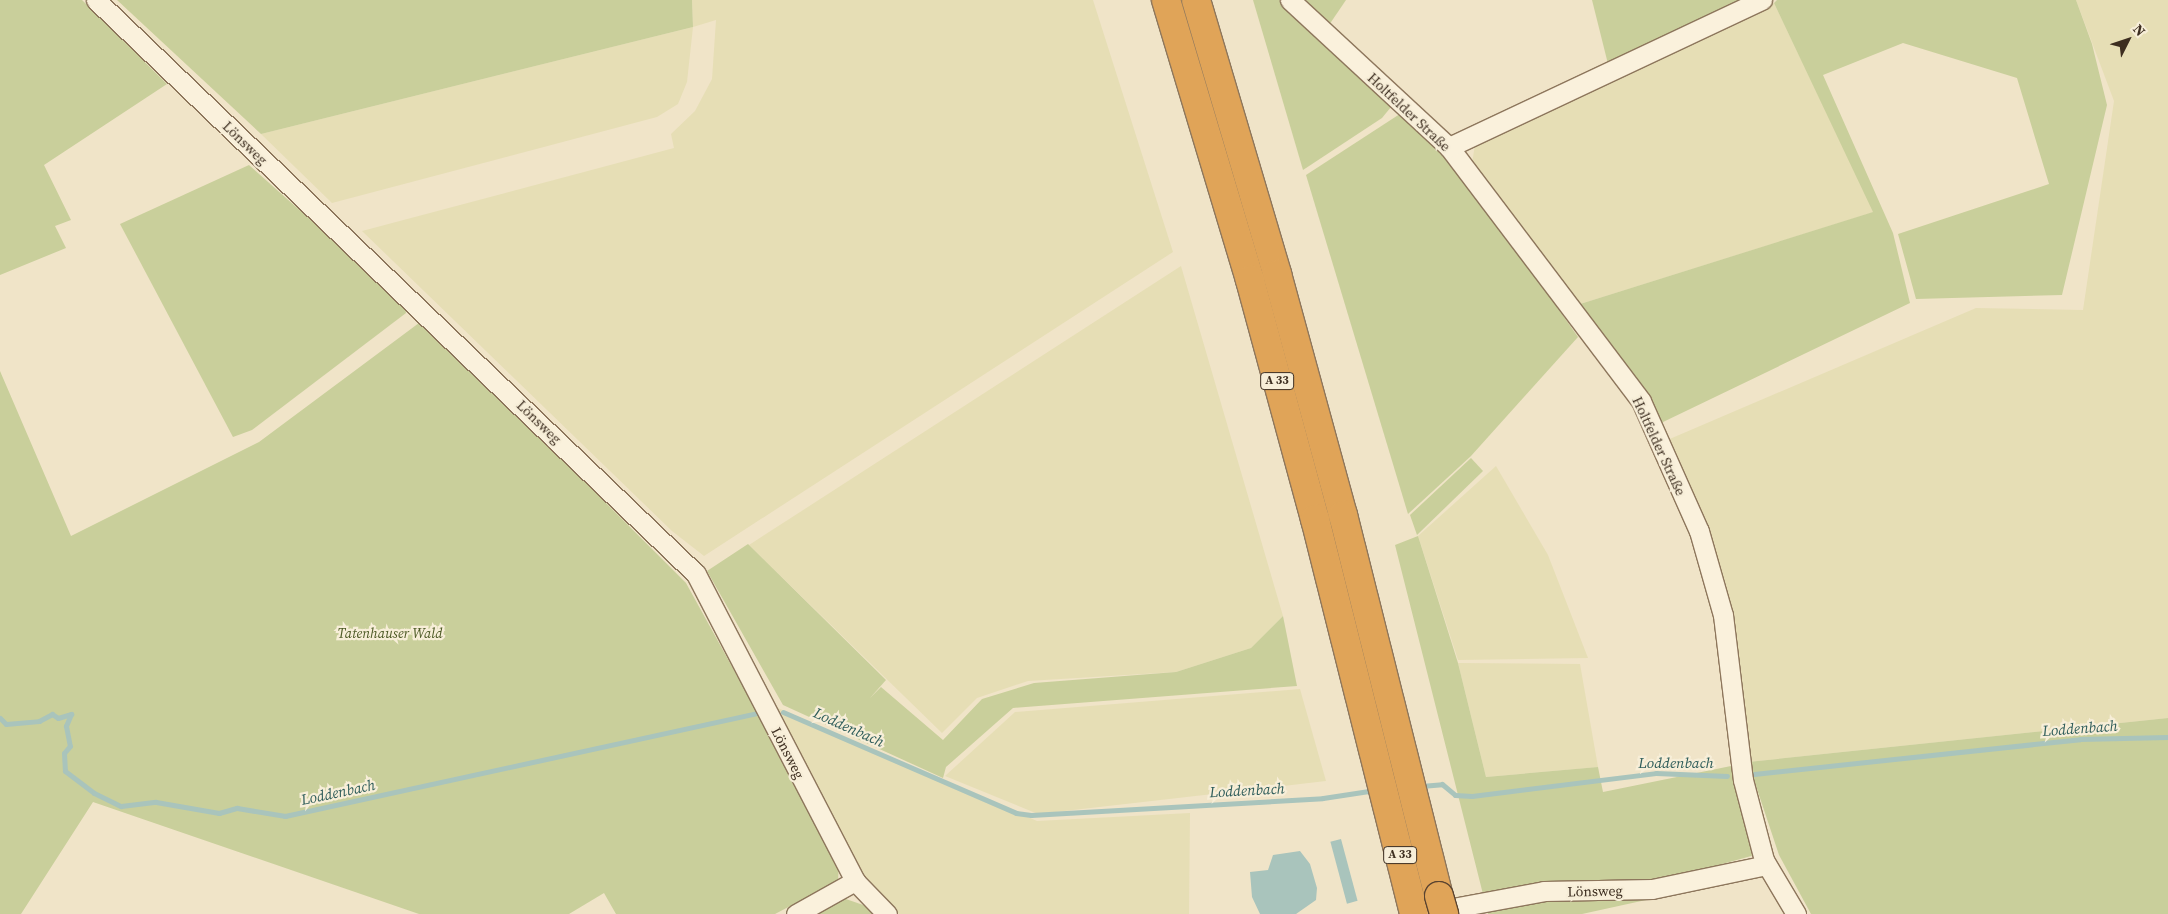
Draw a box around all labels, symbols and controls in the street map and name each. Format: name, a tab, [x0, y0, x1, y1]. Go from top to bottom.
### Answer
north arrow	[2103, 15, 2153, 65]
text: N	[2128, 20, 2150, 41]
street label: Holtfelder Straße	[1364, 69, 1454, 155]
street label: Lönsweg	[219, 118, 271, 168]
road number: A 33	[1260, 372, 1294, 391]
street label: Holtfelder Straße	[1629, 394, 1689, 498]
street label: Lönsweg	[513, 397, 565, 447]
park label: Tatenhauser Wald	[337, 625, 443, 641]
water label: Loddenbach	[811, 703, 887, 751]
water label: Loddenbach	[2042, 716, 2118, 740]
street label: Lönsweg	[768, 725, 808, 781]
water label: Loddenbach	[1638, 754, 1714, 772]
water label: Loddenbach	[299, 775, 377, 809]
water label: Loddenbach	[1209, 779, 1285, 801]
road number: A 33	[1382, 846, 1418, 864]
street label: Lönsweg	[1567, 882, 1623, 900]

